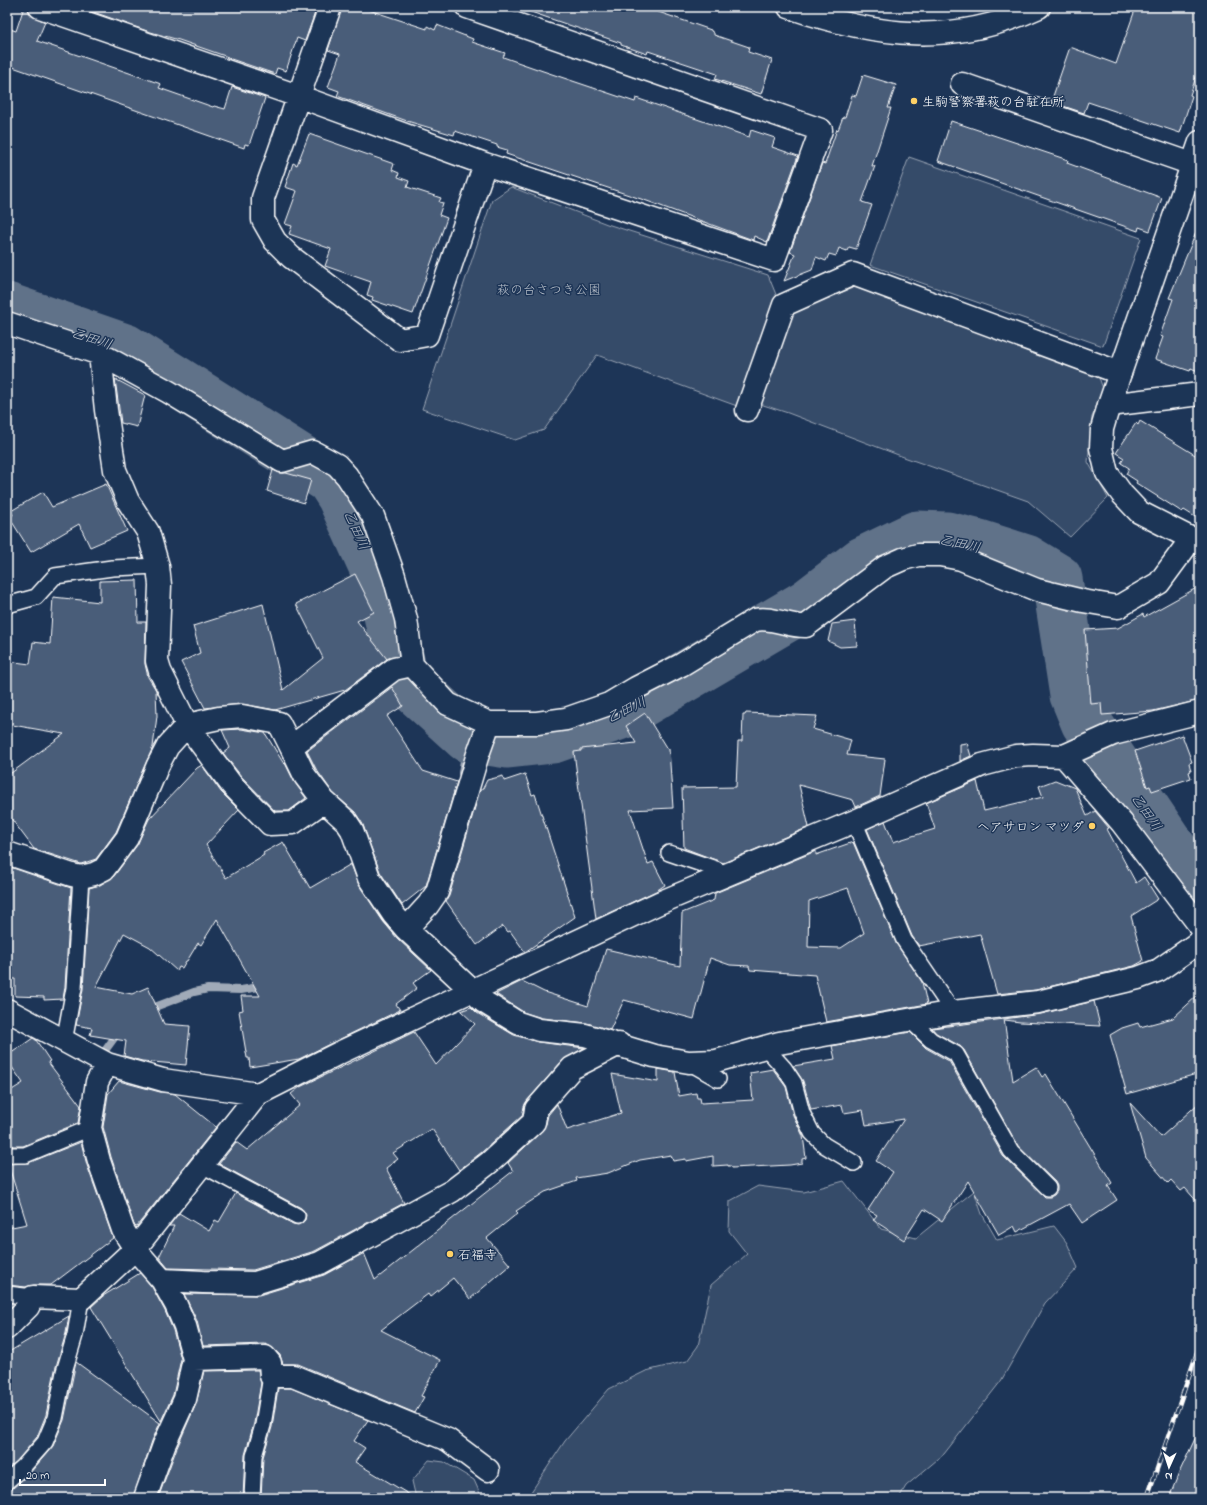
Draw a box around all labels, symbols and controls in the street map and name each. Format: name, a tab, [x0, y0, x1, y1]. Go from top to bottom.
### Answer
place label: 生駒警察署萩の台駐在所	[922, 93, 1065, 112]
marker: 生駒警察署萩の台駐在所	[909, 96, 919, 106]
park label: 萩の台さつき公園	[497, 281, 601, 300]
water label: 乙田川	[68, 323, 115, 356]
water label: 乙田川	[337, 507, 374, 554]
water label: 乙田川	[937, 530, 982, 559]
water label: 乙田川	[603, 692, 650, 729]
water label: 乙田川	[1125, 790, 1166, 836]
place label: ヘアサロン マツダ	[977, 818, 1084, 837]
marker: ヘアサロン マツダ	[1087, 821, 1097, 831]
place label: 石福寺	[458, 1246, 497, 1265]
marker: 石福寺	[445, 1249, 455, 1259]
north arrow	[1149, 1447, 1189, 1487]
scale bar	[20, 1461, 105, 1487]
text: 20 m	[26, 1467, 49, 1485]
text: N	[1164, 1468, 1173, 1484]

